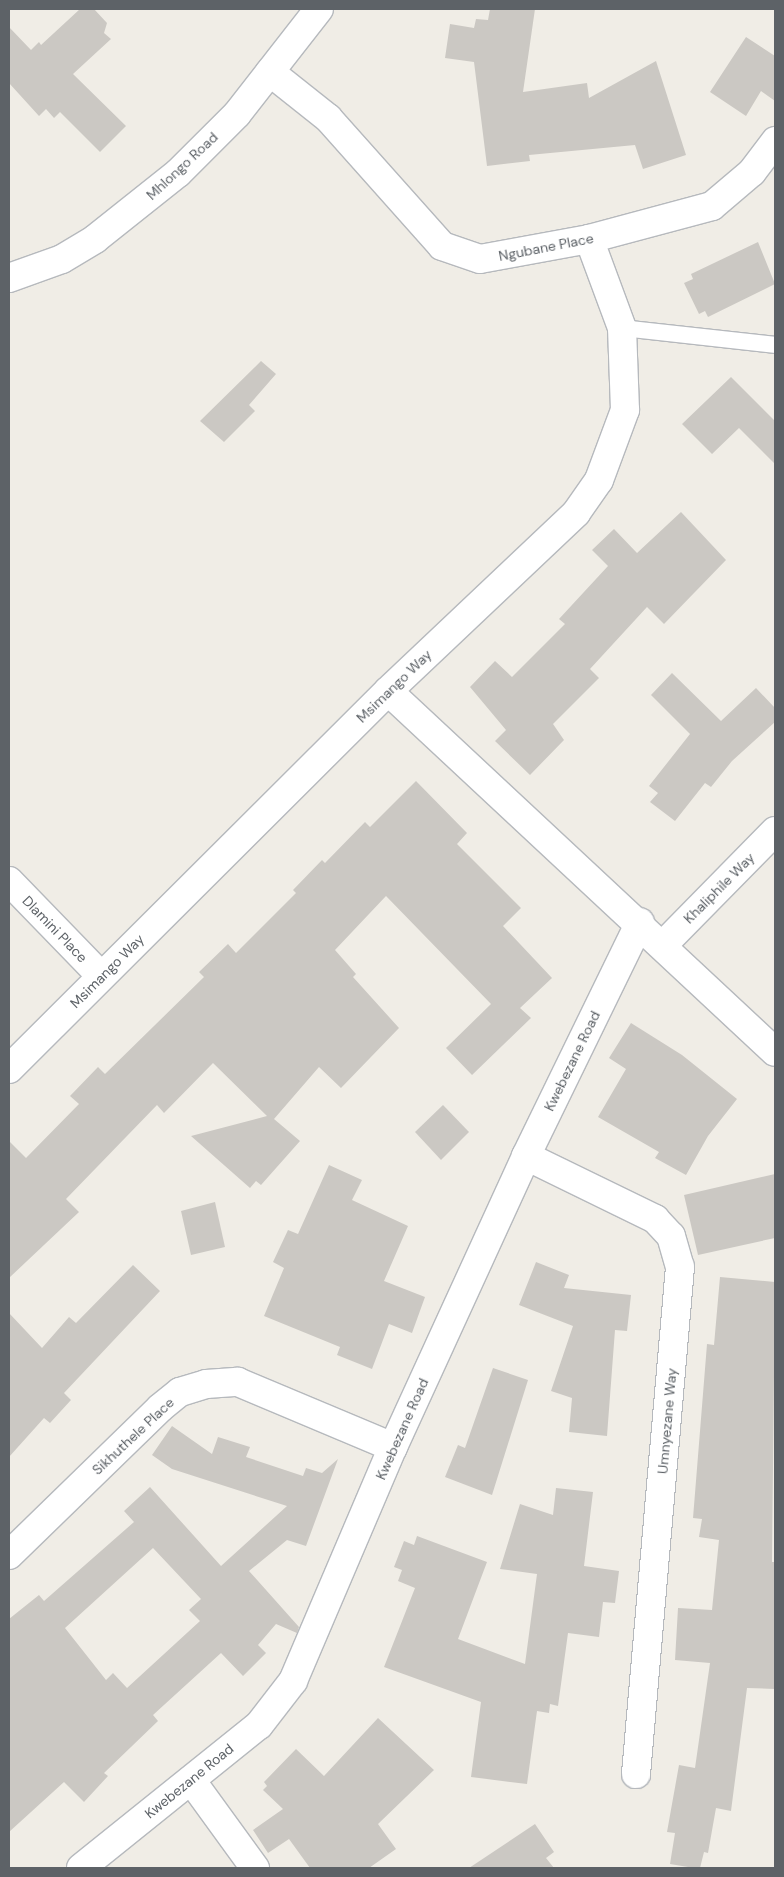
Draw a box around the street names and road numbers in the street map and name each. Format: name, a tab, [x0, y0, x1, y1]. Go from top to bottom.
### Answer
street label: Mhlongo Road	[143, 129, 221, 203]
street label: Ngubane Place	[497, 230, 595, 264]
street label: Msimango Way	[353, 646, 435, 726]
street label: Khaliphile Way	[680, 849, 758, 927]
street label: Dlamini Place	[19, 892, 91, 966]
street label: Msimango Way	[66, 930, 148, 1012]
street label: Kwebezane Road	[541, 1008, 603, 1114]
street label: Umnyezane Way	[654, 1367, 680, 1475]
street label: Kwebezane Road	[372, 1376, 432, 1482]
street label: Sikhuthele Place	[89, 1394, 177, 1478]
street label: Kwebezane Road	[141, 1740, 237, 1822]

